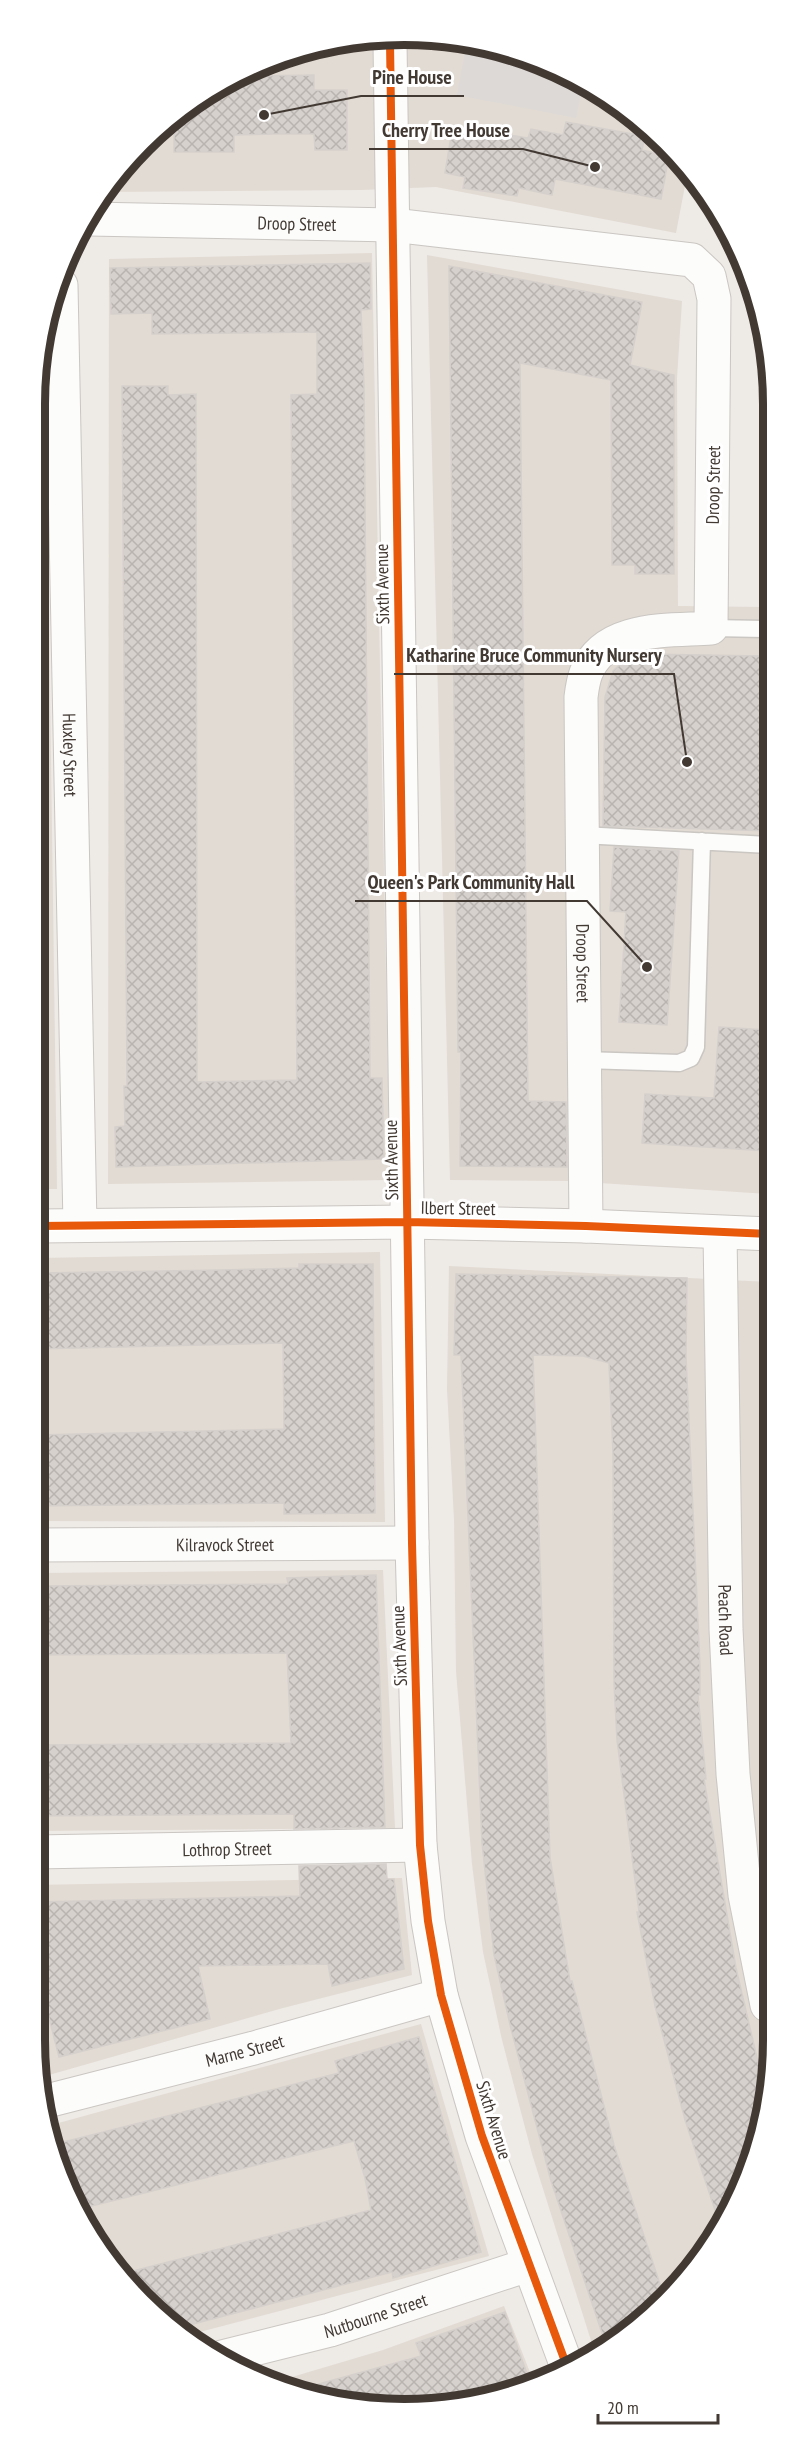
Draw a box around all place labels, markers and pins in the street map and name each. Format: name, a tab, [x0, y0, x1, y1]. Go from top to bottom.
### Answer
callout: Pine House	[361, 58, 464, 96]
callout: Cherry Tree House	[369, 111, 523, 149]
callout: Katharine Bruce Community Nursery	[394, 636, 674, 674]
callout: Queen's Park Community Hall	[355, 863, 587, 901]

